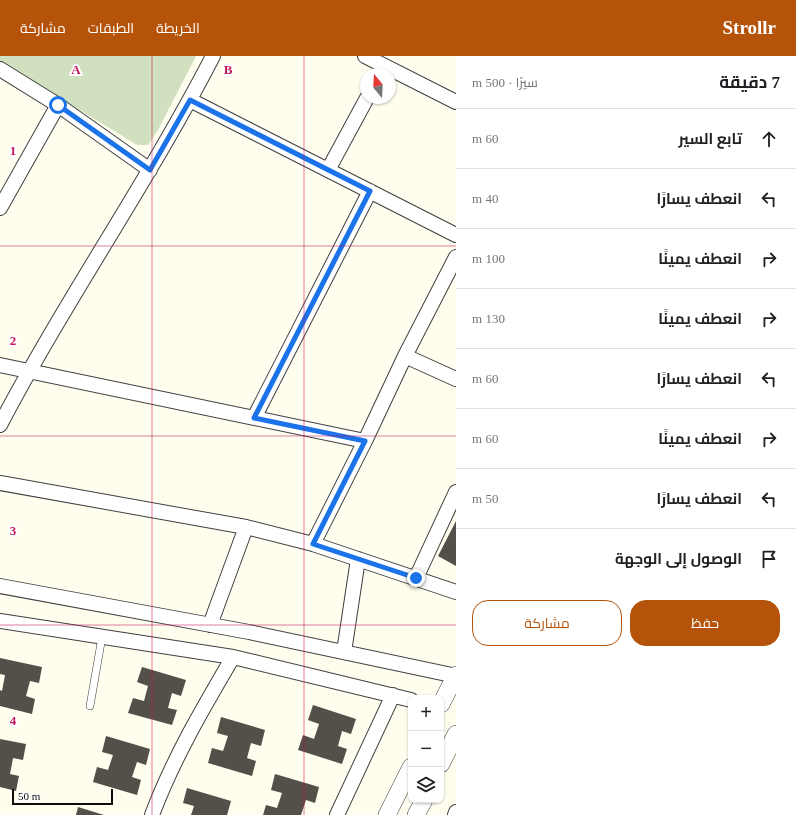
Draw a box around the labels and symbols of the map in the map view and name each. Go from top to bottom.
text: A [71,62,81,77]
text: B [224,62,233,77]
north arrow [360,68,396,104]
route start [49,96,67,114]
text: 1 [10,143,16,158]
text: 2 [10,333,16,348]
text: 3 [10,523,17,538]
route end [407,569,425,587]
text: 4 [10,713,17,728]
scale bar [12,787,113,806]

